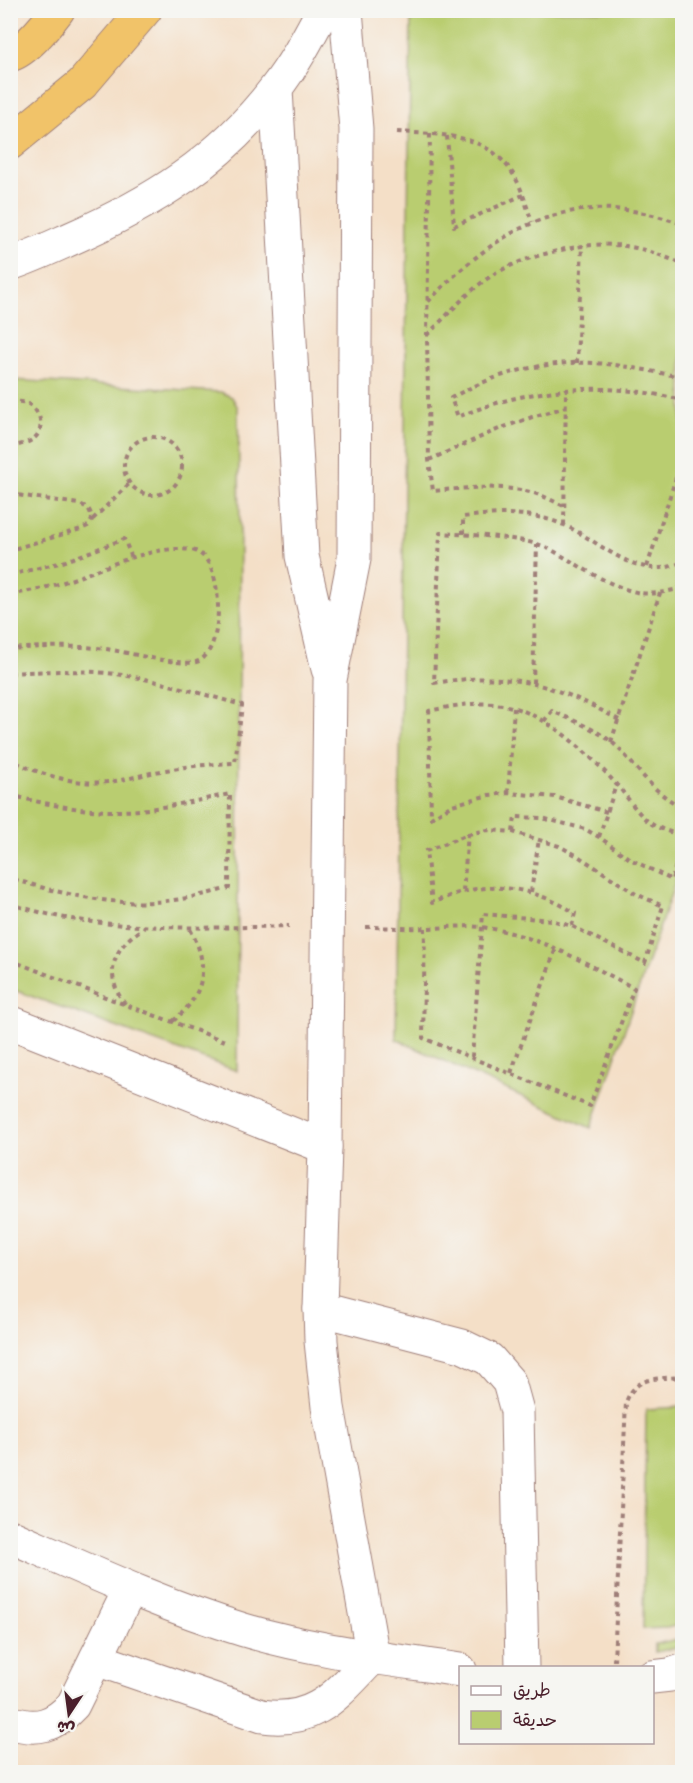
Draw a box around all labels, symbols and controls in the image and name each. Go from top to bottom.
legend [459,1666,654,1744]
text: طريق [513,1677,551,1702]
north arrow [39,1684,99,1744]
text: حديقة [513,1707,557,1732]
text: ش [55,1716,77,1741]

